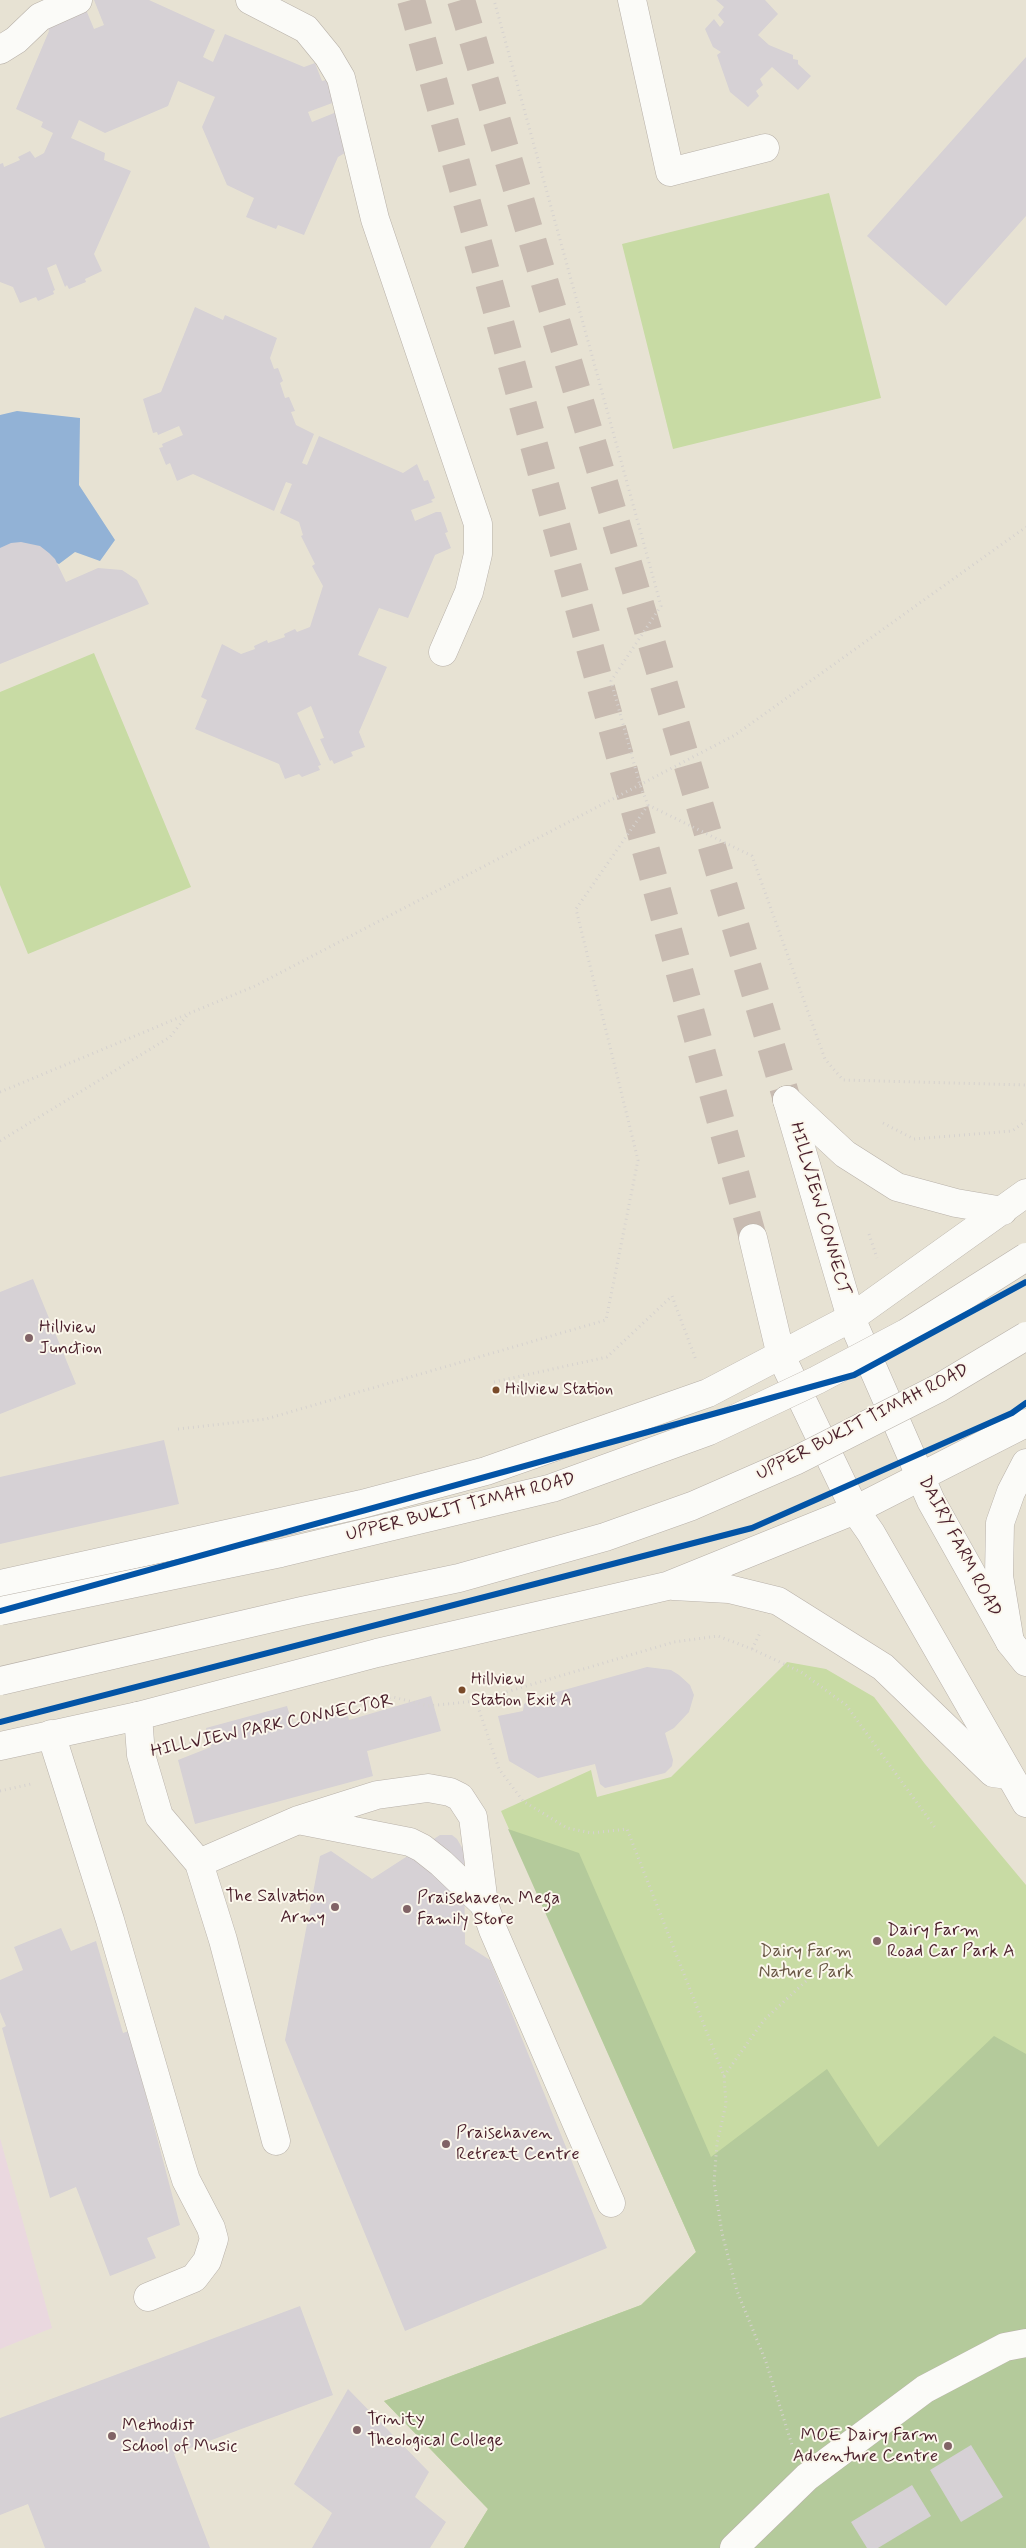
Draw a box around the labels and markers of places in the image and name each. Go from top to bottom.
place label: Hillview Junction [39,1317,102,1360]
marker: Hillview Junction [23,1332,35,1344]
place label: Hillview Station [505,1380,613,1400]
marker: Hillview Station [491,1385,501,1395]
place label: Hillview Station Exit A [471,1670,572,1710]
marker: Hillview Station Exit A [457,1685,467,1695]
place label: The Salvation Army [225,1886,325,1928]
place label: Praisehaven Mega Family Store [417,1888,560,1930]
marker: The Salvation Army [329,1901,341,1913]
marker: Praisehaven Mega Family Store [401,1903,413,1915]
place label: Dairy Farm Road Car Park A [887,1920,1015,1962]
marker: Dairy Farm Road Car Park A [871,1935,883,1947]
place label: Praisehaven Retreat Centre [456,2123,580,2166]
marker: Praisehaven Retreat Centre [440,2138,452,2150]
place label: Trinity Theological College [367,2409,503,2452]
place label: Methodist School of Music [122,2415,237,2458]
marker: Trinity Theological College [351,2424,363,2436]
place label: MOE Dairy Farm Adventure Centre [793,2425,938,2468]
marker: Methodist School of Music [106,2430,118,2442]
marker: MOE Dairy Farm Adventure Centre [942,2440,954,2452]

